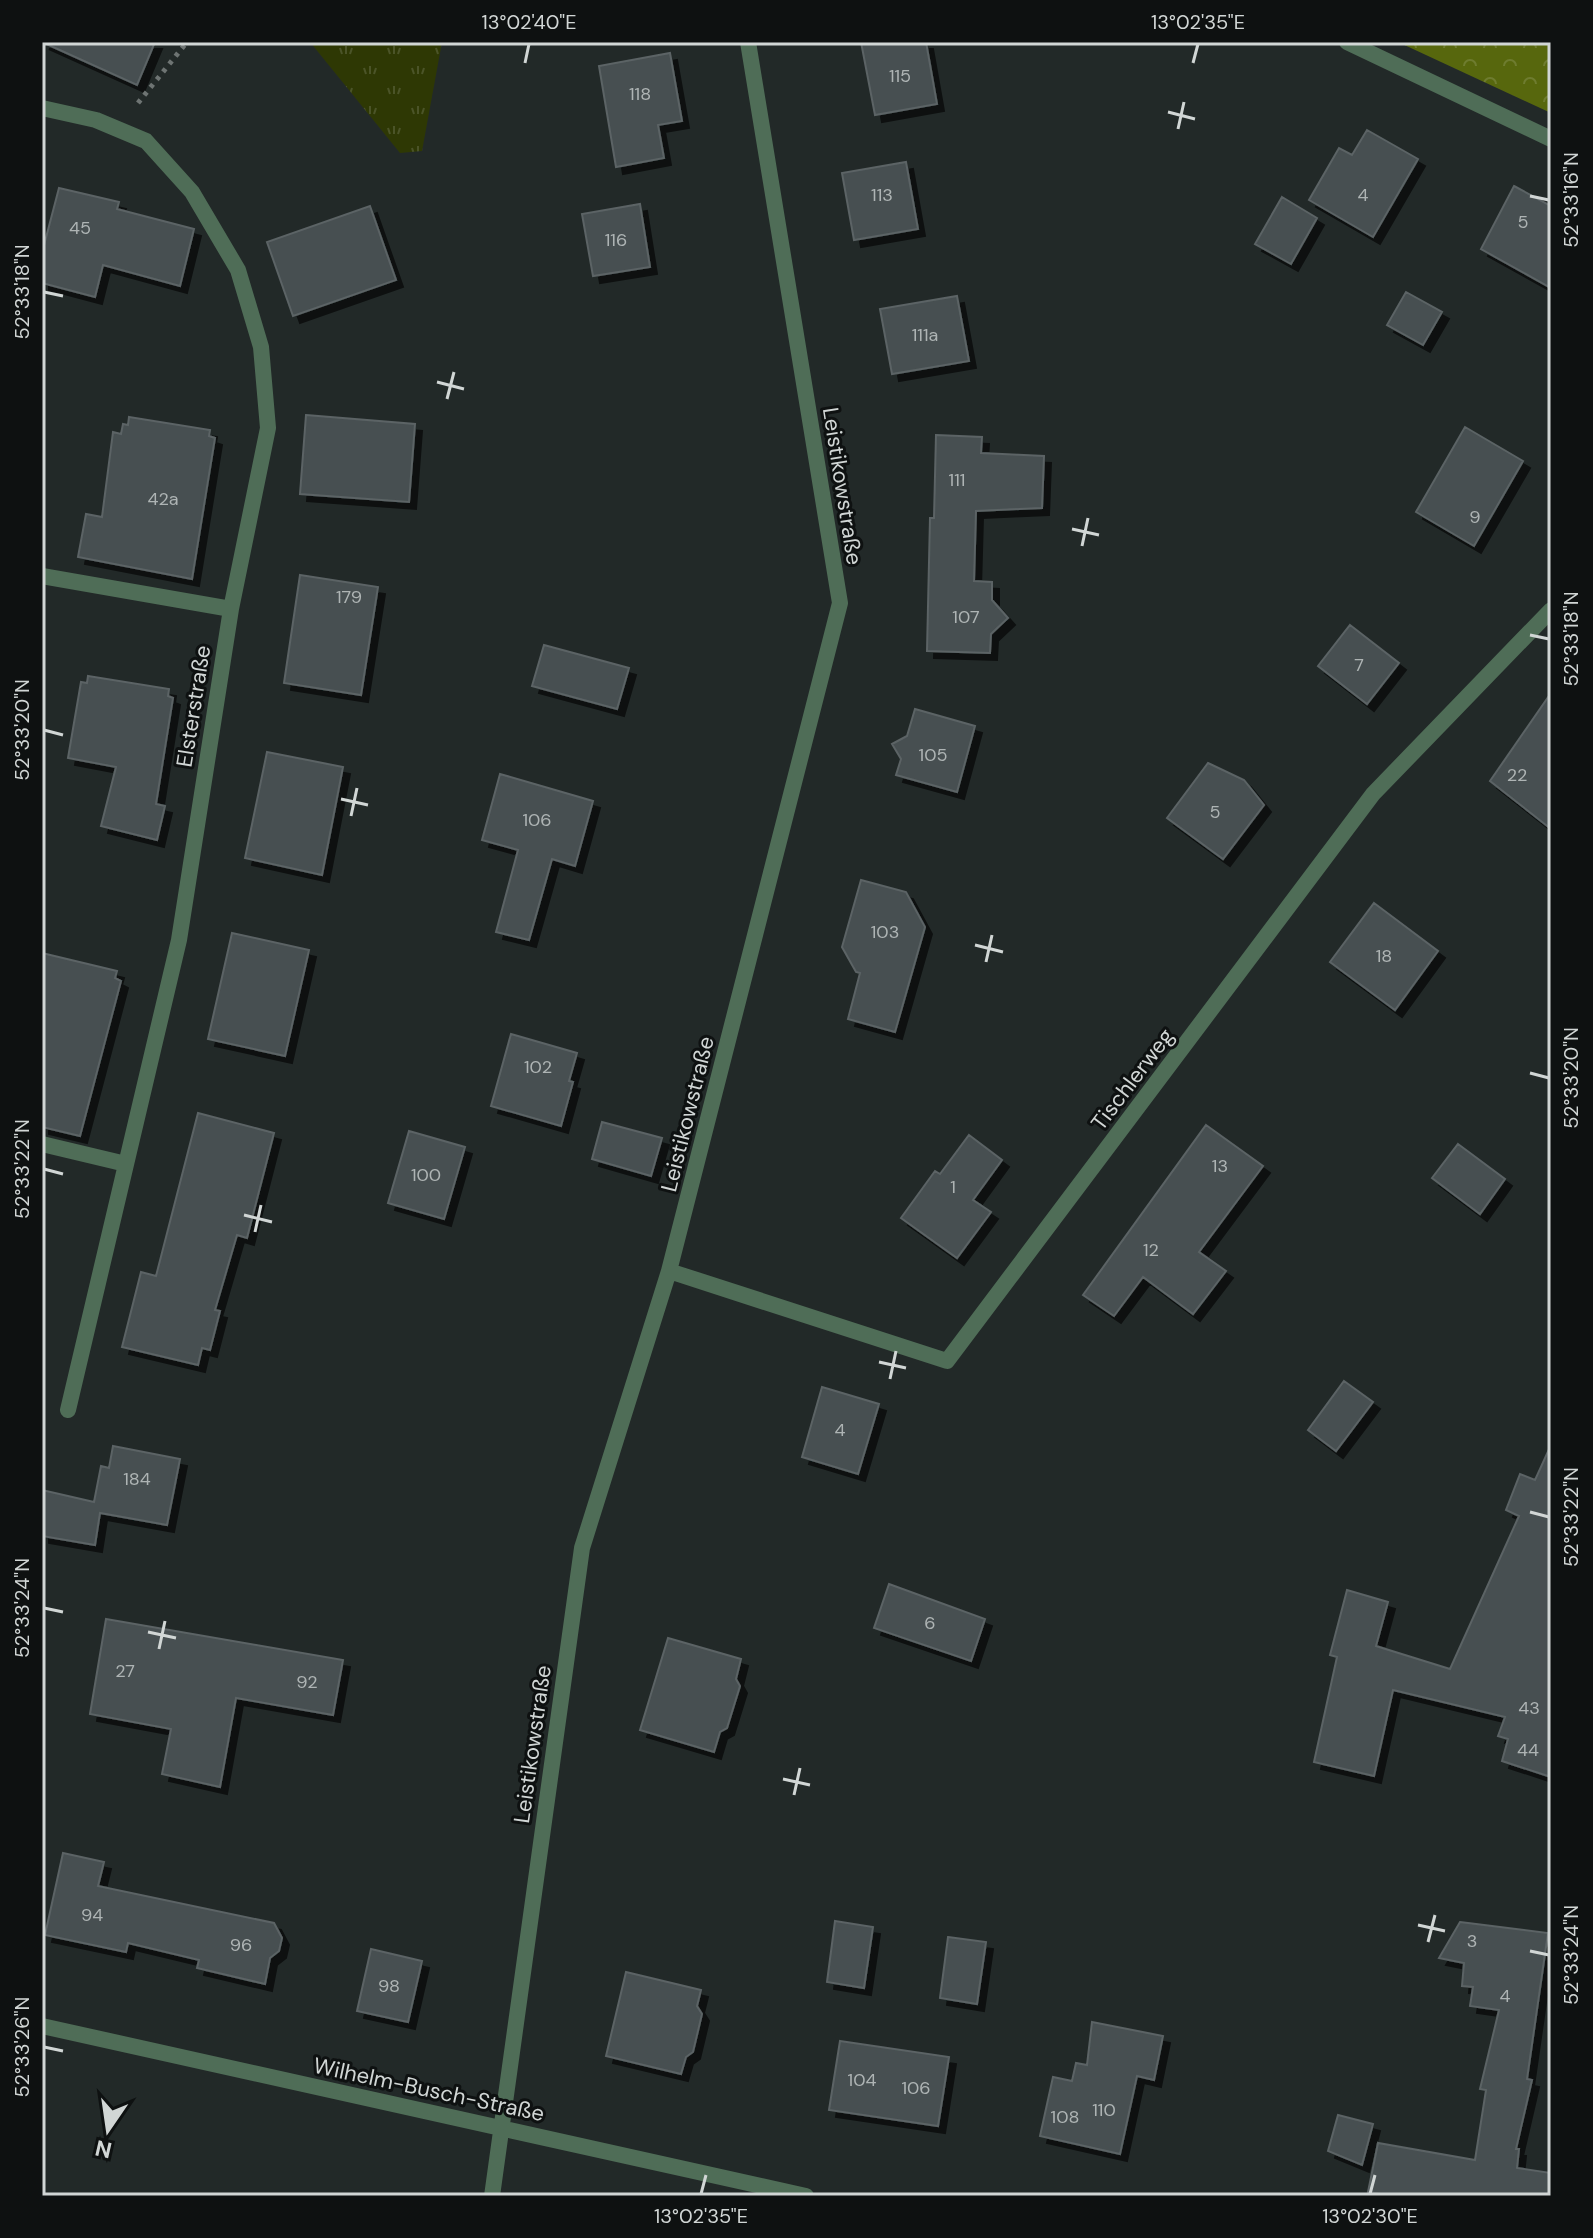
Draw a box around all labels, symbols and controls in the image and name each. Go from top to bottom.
text: 13°02'40"E [482,9,576,35]
text: 13°02'35"E [1151,9,1245,35]
house number: 115 [889,64,911,88]
house number: 118 [629,82,651,106]
text: 52°33'16"N [1558,152,1584,248]
house number: 113 [871,183,893,207]
house number: 4 [1358,183,1369,207]
house number: 5 [1518,210,1528,234]
house number: 45 [69,216,91,240]
house number: 116 [605,228,627,252]
text: 52°33'18"N [9,244,35,340]
house number: 111a [912,323,938,347]
street label: Leistikowstraße [816,405,869,567]
house number: 111 [949,468,965,492]
house number: 42a [147,487,179,511]
house number: 9 [1469,505,1481,529]
house number: 179 [336,585,362,609]
text: 52°33'18"N [1558,591,1584,687]
house number: 107 [952,605,980,629]
street label: Elsterstraße [170,643,217,769]
house number: 7 [1354,653,1364,677]
text: 52°33'20"N [9,679,35,781]
house number: 105 [919,743,947,767]
house number: 22 [1507,763,1527,787]
house number: 5 [1210,800,1220,824]
house number: 106 [522,808,552,832]
house number: 103 [871,920,899,944]
house number: 18 [1376,944,1392,968]
street label: Tischlerweg [1085,1022,1180,1136]
text: 52°33'20"N [1558,1027,1584,1129]
street label: Leistikowstraße [654,1033,721,1195]
house number: 102 [524,1055,552,1079]
text: 52°33'22"N [9,1119,35,1219]
house number: 13 [1212,1154,1228,1178]
house number: 100 [411,1163,441,1187]
house number: 1 [950,1175,956,1199]
house number: 12 [1143,1238,1159,1262]
house number: 4 [835,1418,846,1442]
house number: 184 [123,1467,151,1491]
text: 52°33'22"N [1558,1467,1584,1567]
text: 52°33'24"N [9,1558,35,1658]
house number: 6 [924,1611,936,1635]
house number: 27 [115,1659,135,1683]
street label: Leistikowstraße [507,1663,558,1825]
house number: 92 [296,1670,318,1694]
house number: 43 [1518,1696,1540,1720]
house number: 44 [1517,1738,1539,1762]
house number: 94 [81,1903,103,1927]
text: 52°33'24"N [1558,1905,1584,2005]
house number: 3 [1467,1929,1477,1953]
house number: 96 [230,1933,252,1957]
house number: 98 [378,1974,400,1998]
house number: 4 [1500,1984,1511,2008]
text: 52°33'26"N [9,1997,35,2097]
street label: Wilhelm-Busch-Straße [311,2051,547,2128]
house number: 104 [848,2068,876,2092]
house number: 106 [901,2076,931,2100]
north arrow [68,2090,148,2170]
house number: 110 [1092,2098,1116,2122]
house number: 108 [1051,2105,1079,2129]
text: N [93,2133,115,2165]
text: 13°02'35"E [654,2203,748,2229]
text: 13°02'30"E [1322,2203,1418,2229]

